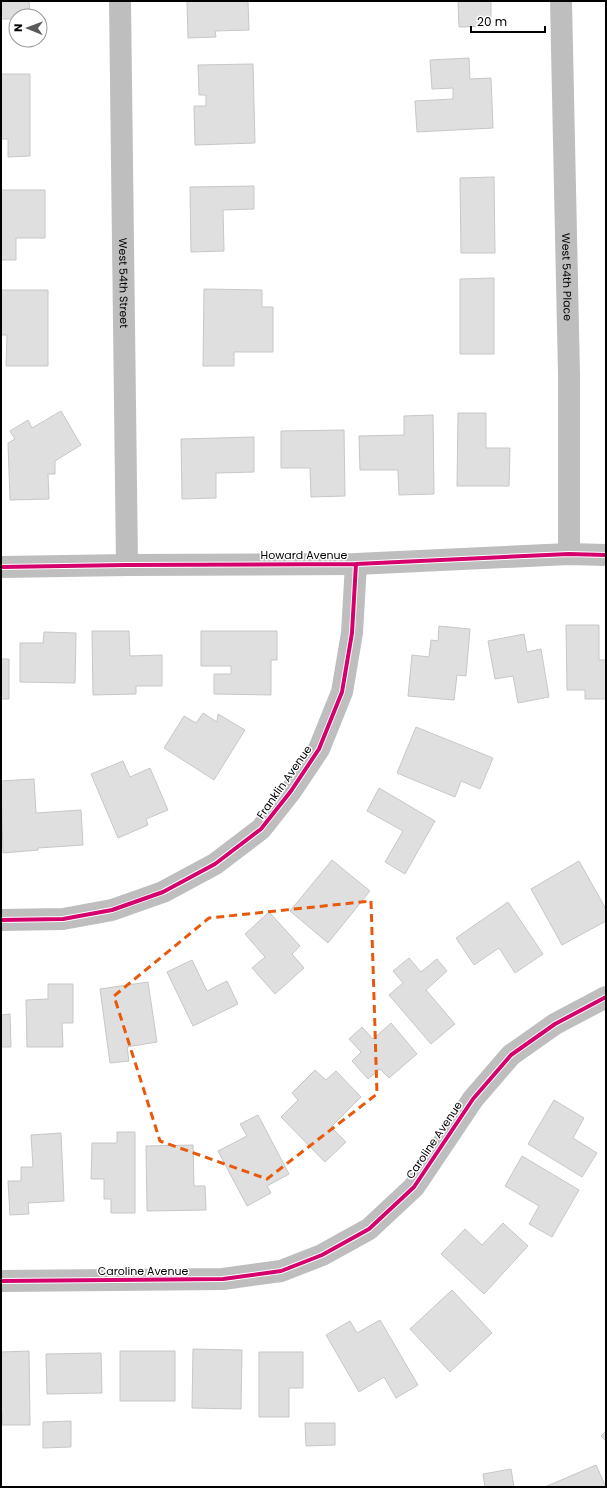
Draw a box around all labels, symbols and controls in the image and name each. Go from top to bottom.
north arrow [8,8,48,48]
scale bar [471,8,545,34]
text: 20 m [477,13,507,30]
text: N [10,24,26,32]
street label: West 54th Place [558,233,576,321]
street label: West 54th Street [115,238,132,328]
street label: Howard Avenue [261,547,348,563]
street label: Franklin Avenue [253,742,315,822]
street label: Caroline Avenue [402,1098,466,1182]
street label: Caroline Avenue [98,1263,188,1279]

